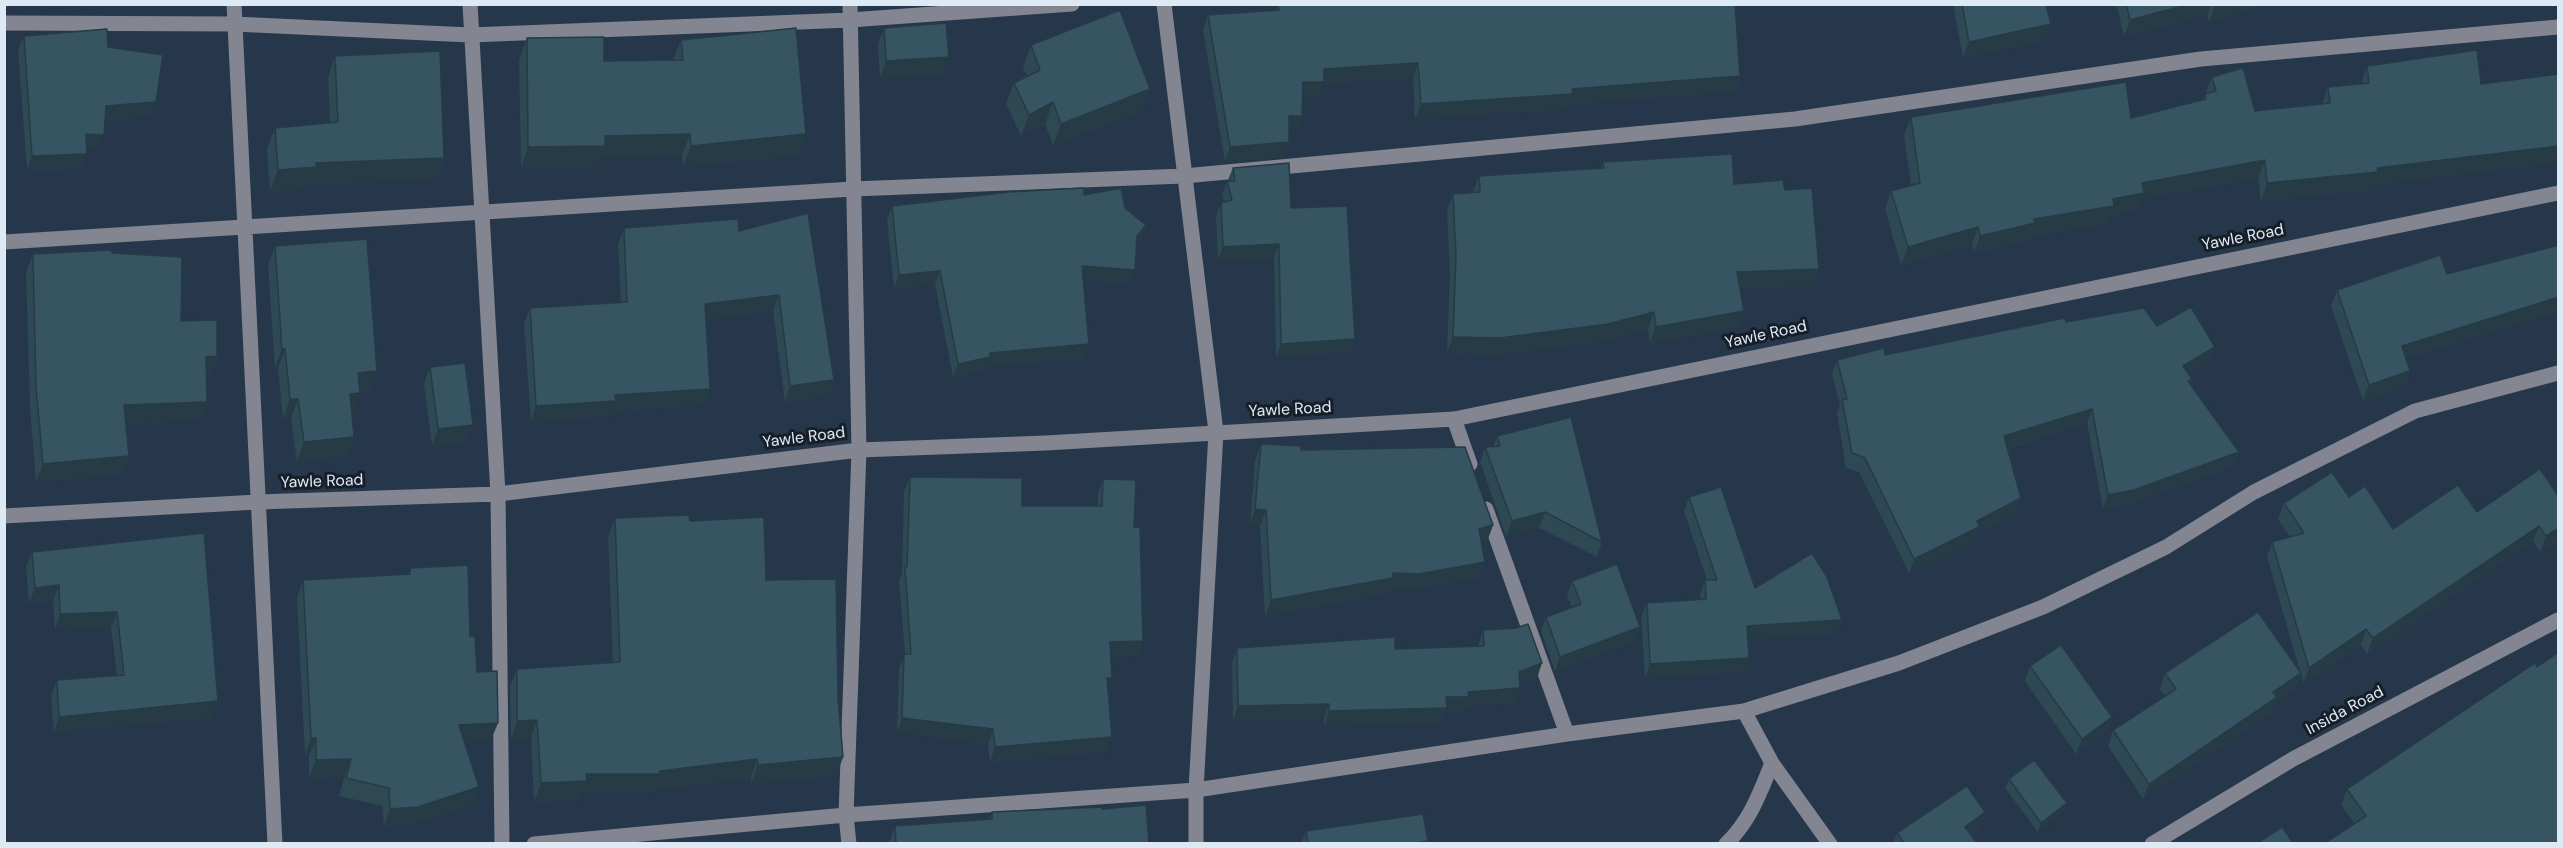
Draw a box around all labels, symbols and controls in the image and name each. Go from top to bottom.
street label: Yawle Road [2200,221,2286,255]
street label: Yawle Road [1723,317,1809,353]
street label: Yawle Road [1248,398,1332,422]
street label: Yawle Road [762,423,846,453]
street label: Yawle Road [280,471,364,493]
street label: Insida Road [2303,683,2387,739]

